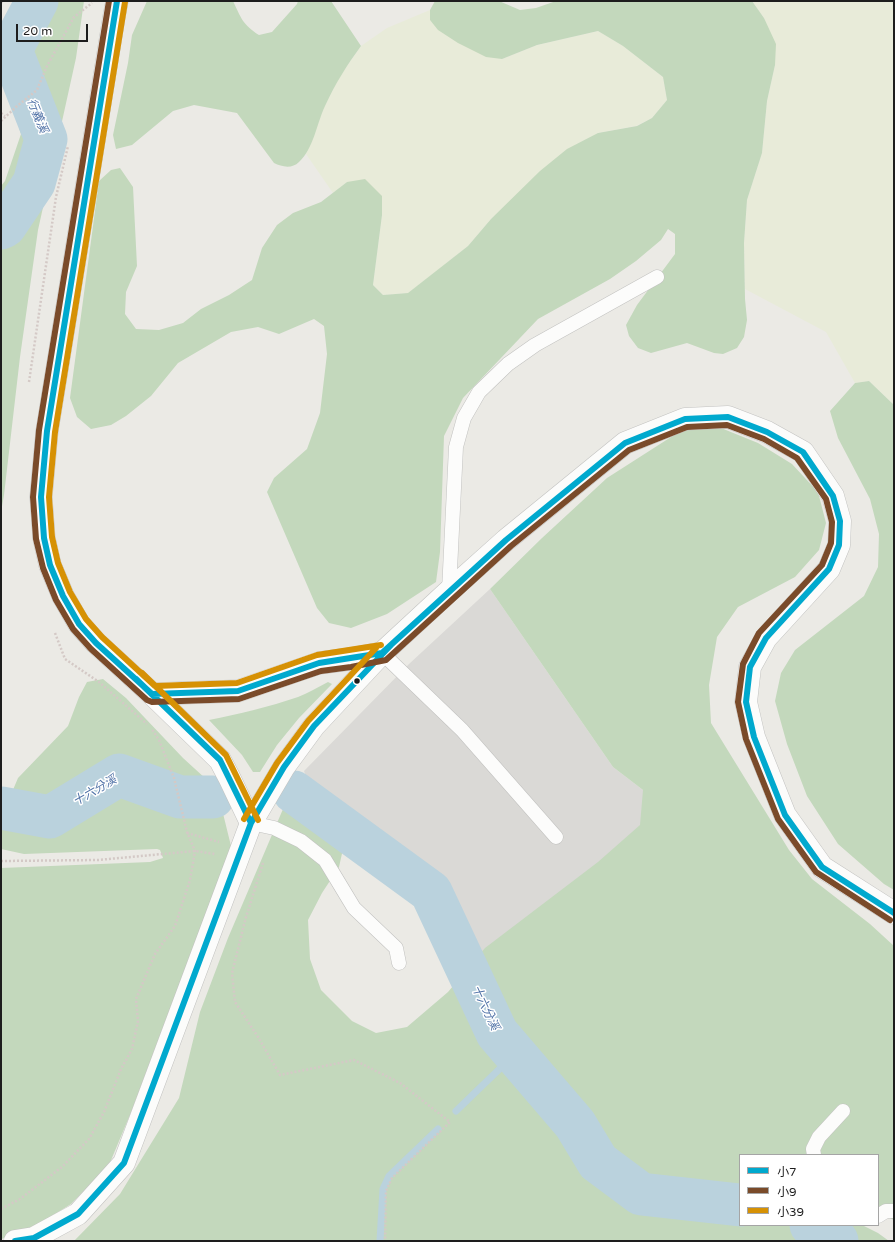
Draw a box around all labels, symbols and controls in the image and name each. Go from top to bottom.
scale bar [18,16,90,42]
text: 20 m [23,24,52,38]
water label: 行義溪 [24,97,50,135]
unlabelled marker [352,676,362,686]
water label: 十六分溪 [71,773,119,809]
water label: 十六分溪 [468,983,502,1033]
legend [739,1154,879,1226]
text: 小7 [777,1165,797,1179]
text: 小9 [777,1185,797,1199]
text: 小39 [777,1205,804,1219]

